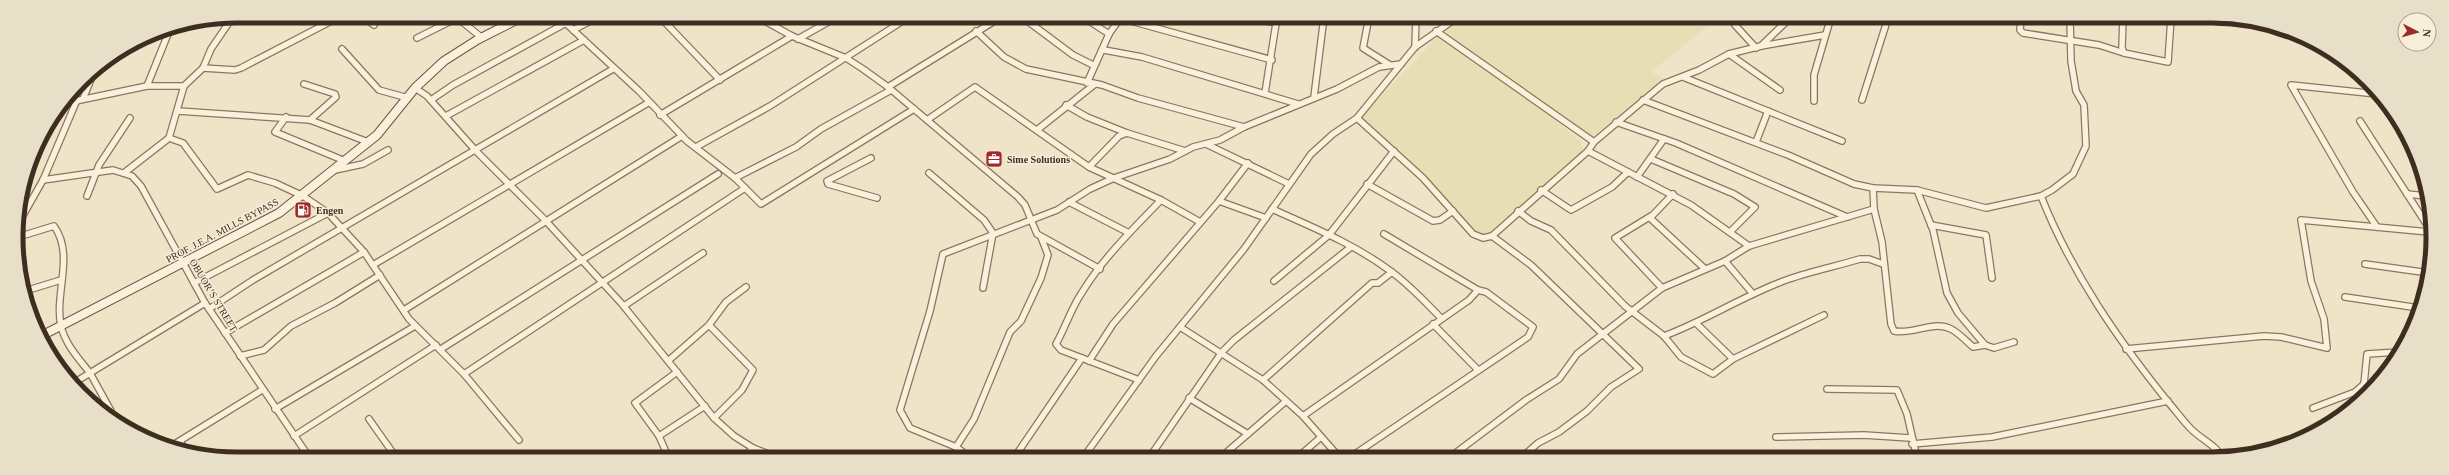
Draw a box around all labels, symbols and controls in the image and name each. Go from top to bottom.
north arrow [2397,12,2437,52]
text: N [2421,28,2433,38]
office icon: Sime Solutions [984,149,1004,169]
place label: Sime Solutions [1007,154,1070,165]
street label: PROF. J.E.A. MILLS BYPASS [164,196,280,265]
fuel station icon: Engen [293,200,313,220]
place label: Engen [316,205,344,216]
street label: OBUOR’S STREET [187,257,240,334]

